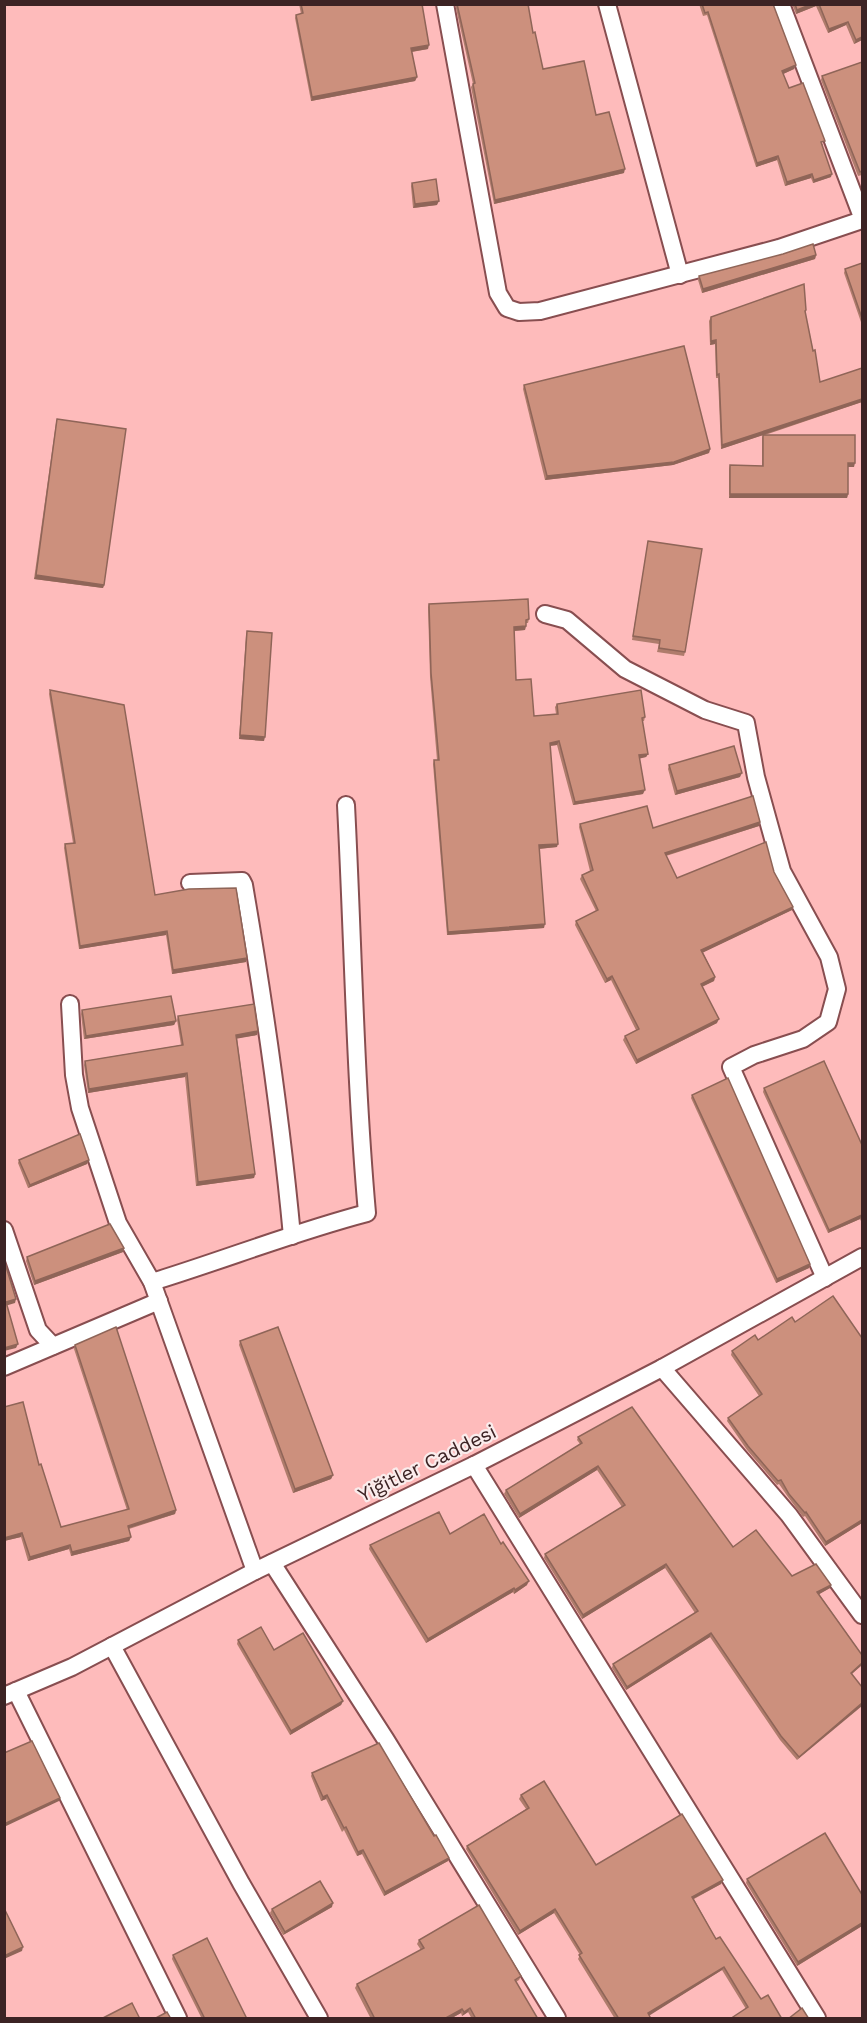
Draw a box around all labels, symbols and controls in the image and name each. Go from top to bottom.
street label: Yiğitler Caddesi [354,1419,500,1507]

